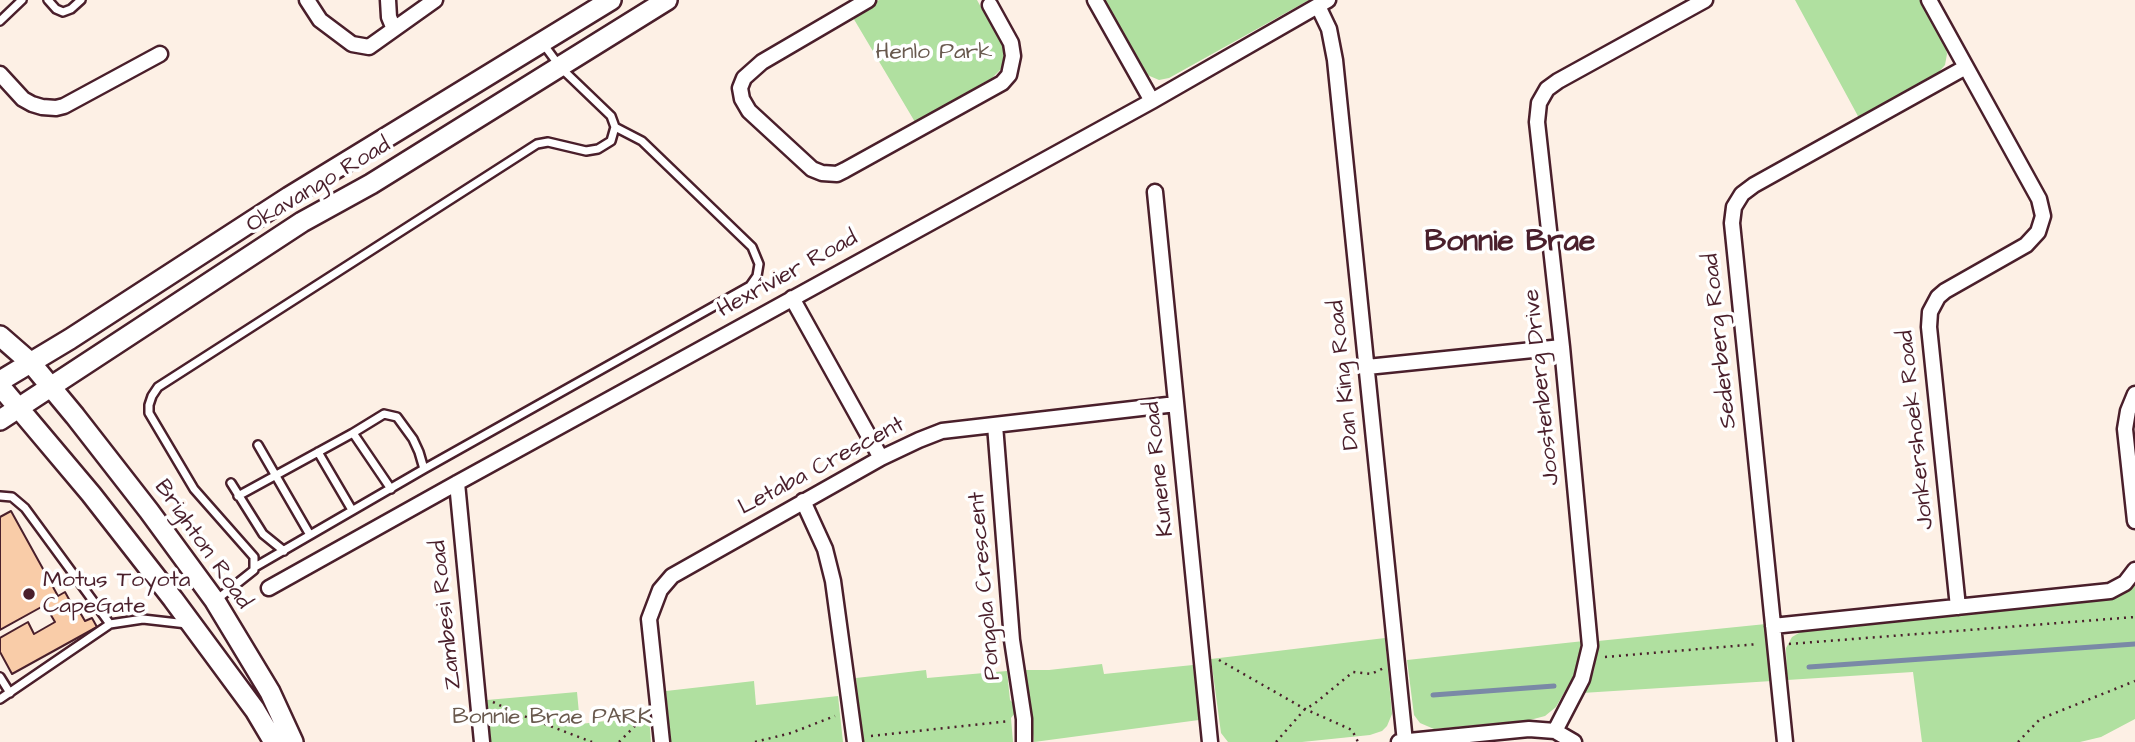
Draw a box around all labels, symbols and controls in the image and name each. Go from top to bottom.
park label: Henlo Park [876,39,992,67]
street label: Okavango Road [242,132,396,240]
street label: Hexrivier Road [713,225,863,325]
district label: Bonnie Brae [1425,226,1595,262]
street label: Sederberg Road [1698,252,1744,430]
street label: Joostenberg Drive [1519,287,1567,487]
street label: Dan King Road [1323,299,1367,451]
street label: Jonkershoek Road [1893,329,1941,531]
street label: Kunene Road [1139,400,1181,538]
street label: Letaba Crescent [734,412,910,522]
street label: Brighton Road [147,475,257,615]
street label: Pongola Crescent [964,491,1008,681]
street label: Zambesi Road [425,539,469,691]
place label: Motus Toyota CapeGate [43,567,191,621]
marker: Motus Toyota CapeGate [21,586,37,602]
park label: Bonnie Brae PARK [452,704,652,732]

